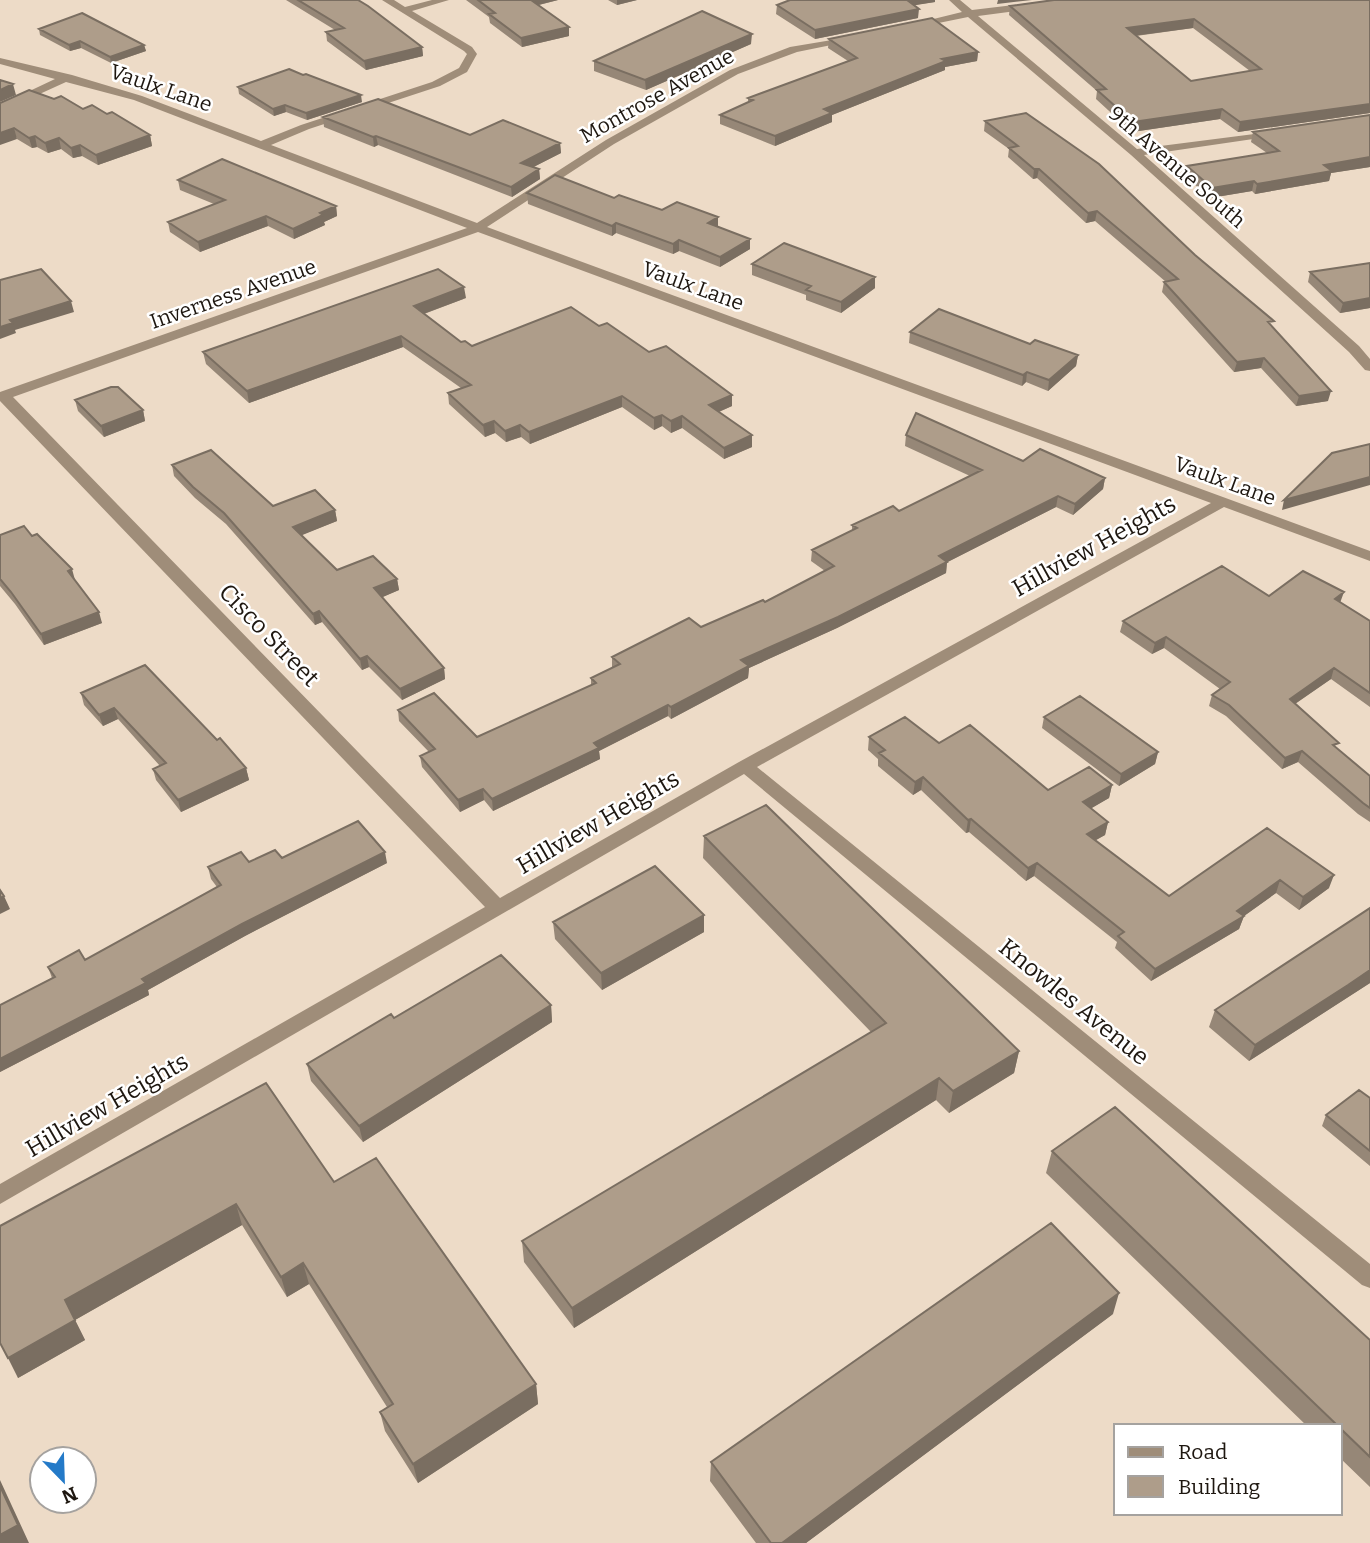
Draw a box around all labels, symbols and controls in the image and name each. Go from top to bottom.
street label: Montrose Avenue [576,43,738,149]
street label: Vaulx Lane [106,58,216,118]
street label: 9th Avenue South [1103,100,1251,234]
street label: Inverness Avenue [146,253,320,335]
street label: Vaulx Lane [639,256,747,316]
street label: Vaulx Lane [1171,451,1279,511]
street label: Hillview Heights [1007,489,1181,603]
street label: Cisco Street [213,578,325,692]
street label: Hillview Heights [512,764,684,880]
street label: Knowles Avenue [993,933,1155,1071]
street label: Hillview Heights [21,1047,193,1163]
legend [1114,1424,1342,1515]
text: Road [1178,1439,1227,1465]
north arrow [28,1445,98,1515]
text: Building [1178,1474,1261,1500]
text: N [58,1482,81,1509]

